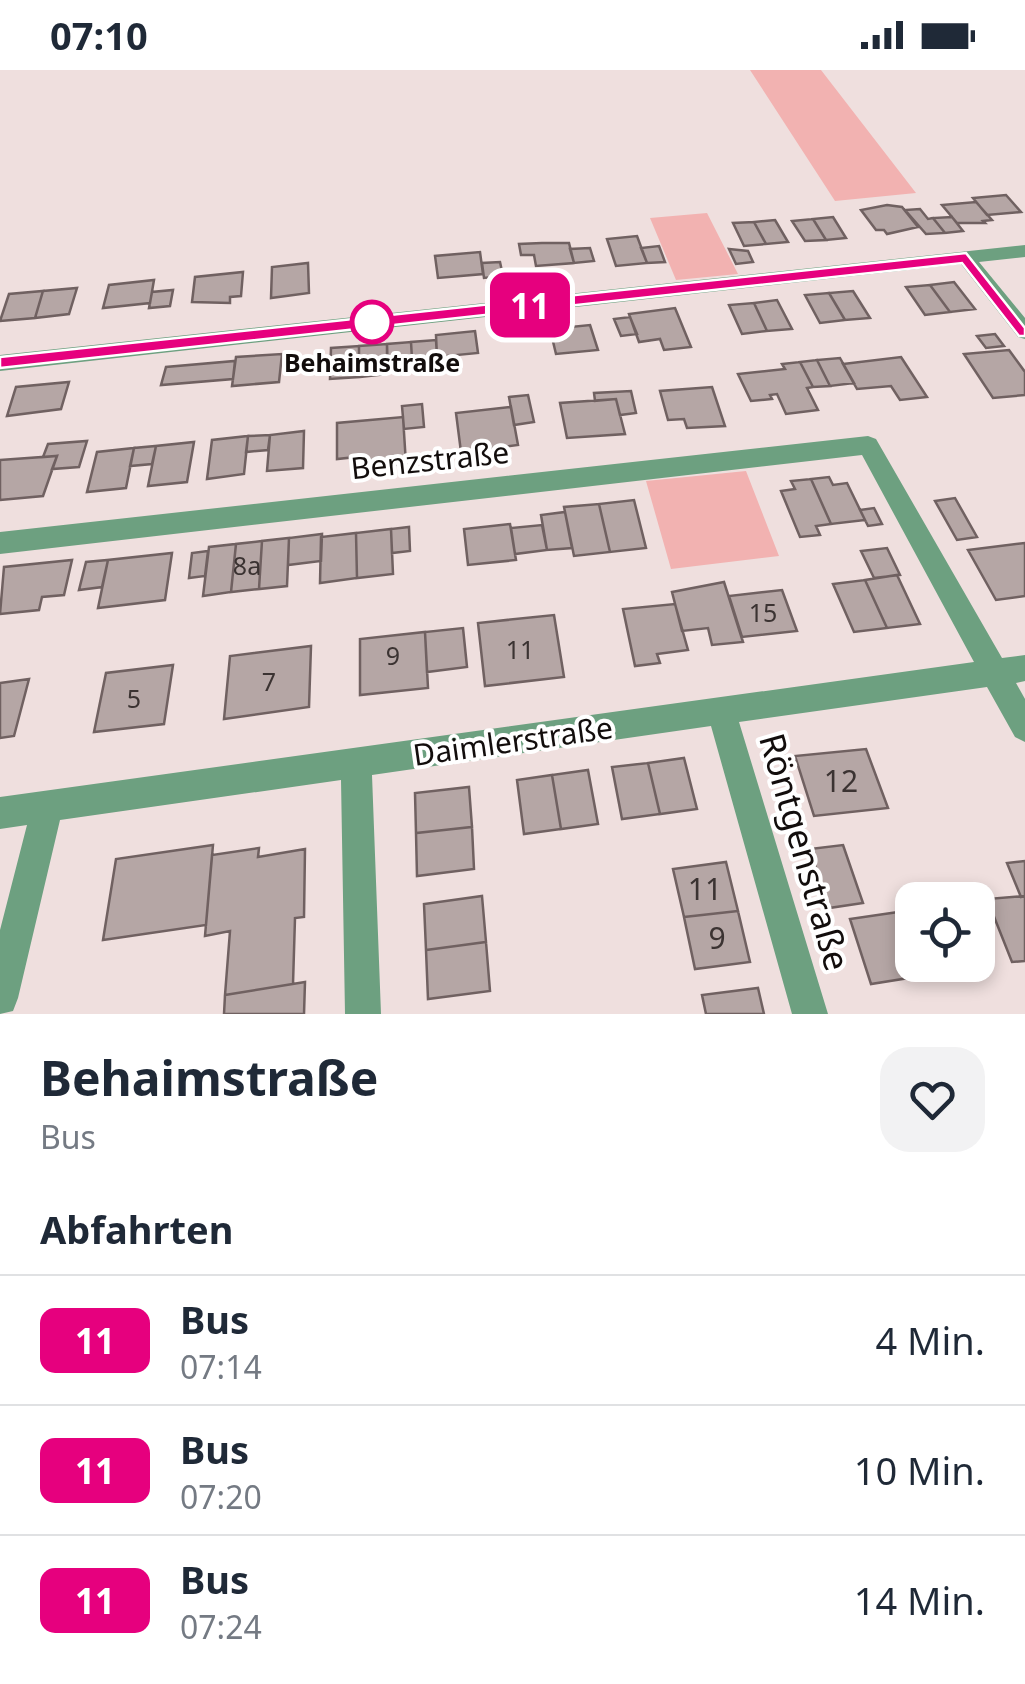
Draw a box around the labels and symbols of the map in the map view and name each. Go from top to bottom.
line badge: 11 [485,272,575,338]
marker: Behaimstraße [351,301,393,343]
place label: Behaimstraße [284,345,460,379]
street label: Benzstraße [349,431,511,488]
house number: 8a [233,548,261,582]
house number: 15 [749,595,777,629]
house number: 11 [506,632,534,666]
house number: 9 [386,638,400,672]
house number: 7 [262,664,276,698]
house number: 5 [127,681,141,715]
street label: Daimlerstraße [410,706,615,775]
street label: Röntgenstraße [749,727,862,976]
house number: 12 [824,760,858,801]
house number: 11 [688,868,722,909]
house number: 9 [708,917,726,958]

